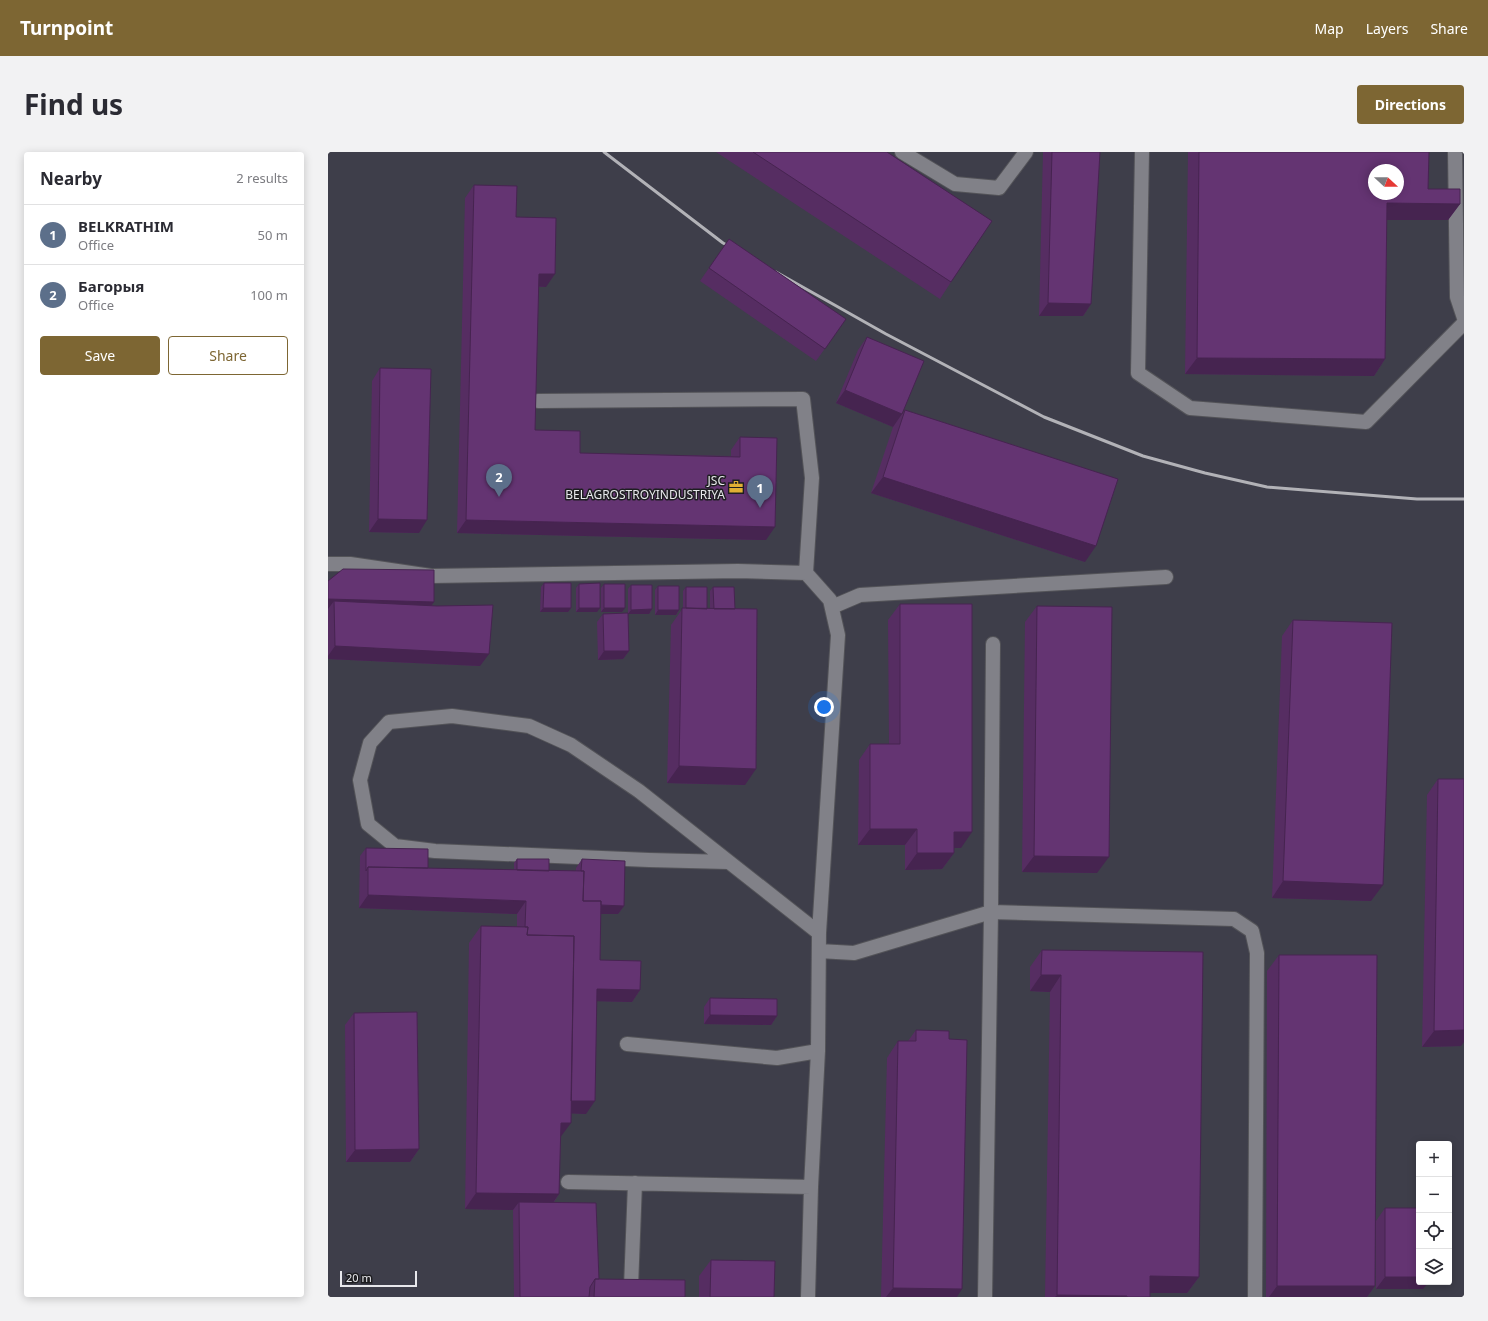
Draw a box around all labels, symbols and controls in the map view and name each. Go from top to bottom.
text: Turnpoint [20,15,113,41]
text: Map [1315,19,1344,38]
text: Layers [1366,19,1408,38]
text: Share [1430,19,1468,38]
text: Find us [24,85,123,123]
button: Directions [1357,85,1464,124]
north arrow [1368,164,1404,200]
text: Nearby [40,167,102,190]
text: 2 results [236,169,288,187]
text: BELKRATHIM [78,216,174,236]
text: 1 [49,226,57,244]
text: 50 m [258,226,288,244]
text: Office [78,236,114,254]
text: Багорыя [78,276,144,296]
text: 2 [49,286,57,304]
text: 100 m [250,286,288,304]
text: Office [78,296,114,314]
button: Save [40,336,160,375]
button: Share [168,336,288,375]
pin: 2 [486,464,512,497]
place label: JSC BELAGROSTROYINDUSTRIYA [565,472,725,503]
pin: 1 [747,475,773,508]
office icon: JSC BELAGROSTROYINDUSTRIYA [728,479,744,495]
your location [814,697,834,717]
map controls [1416,1141,1452,1285]
button: + [1416,1141,1452,1177]
button: − [1416,1177,1452,1213]
button: locate [1416,1213,1452,1249]
button: layers [1416,1249,1452,1285]
scale bar [340,1269,417,1288]
text: 20 m [346,1270,372,1285]

